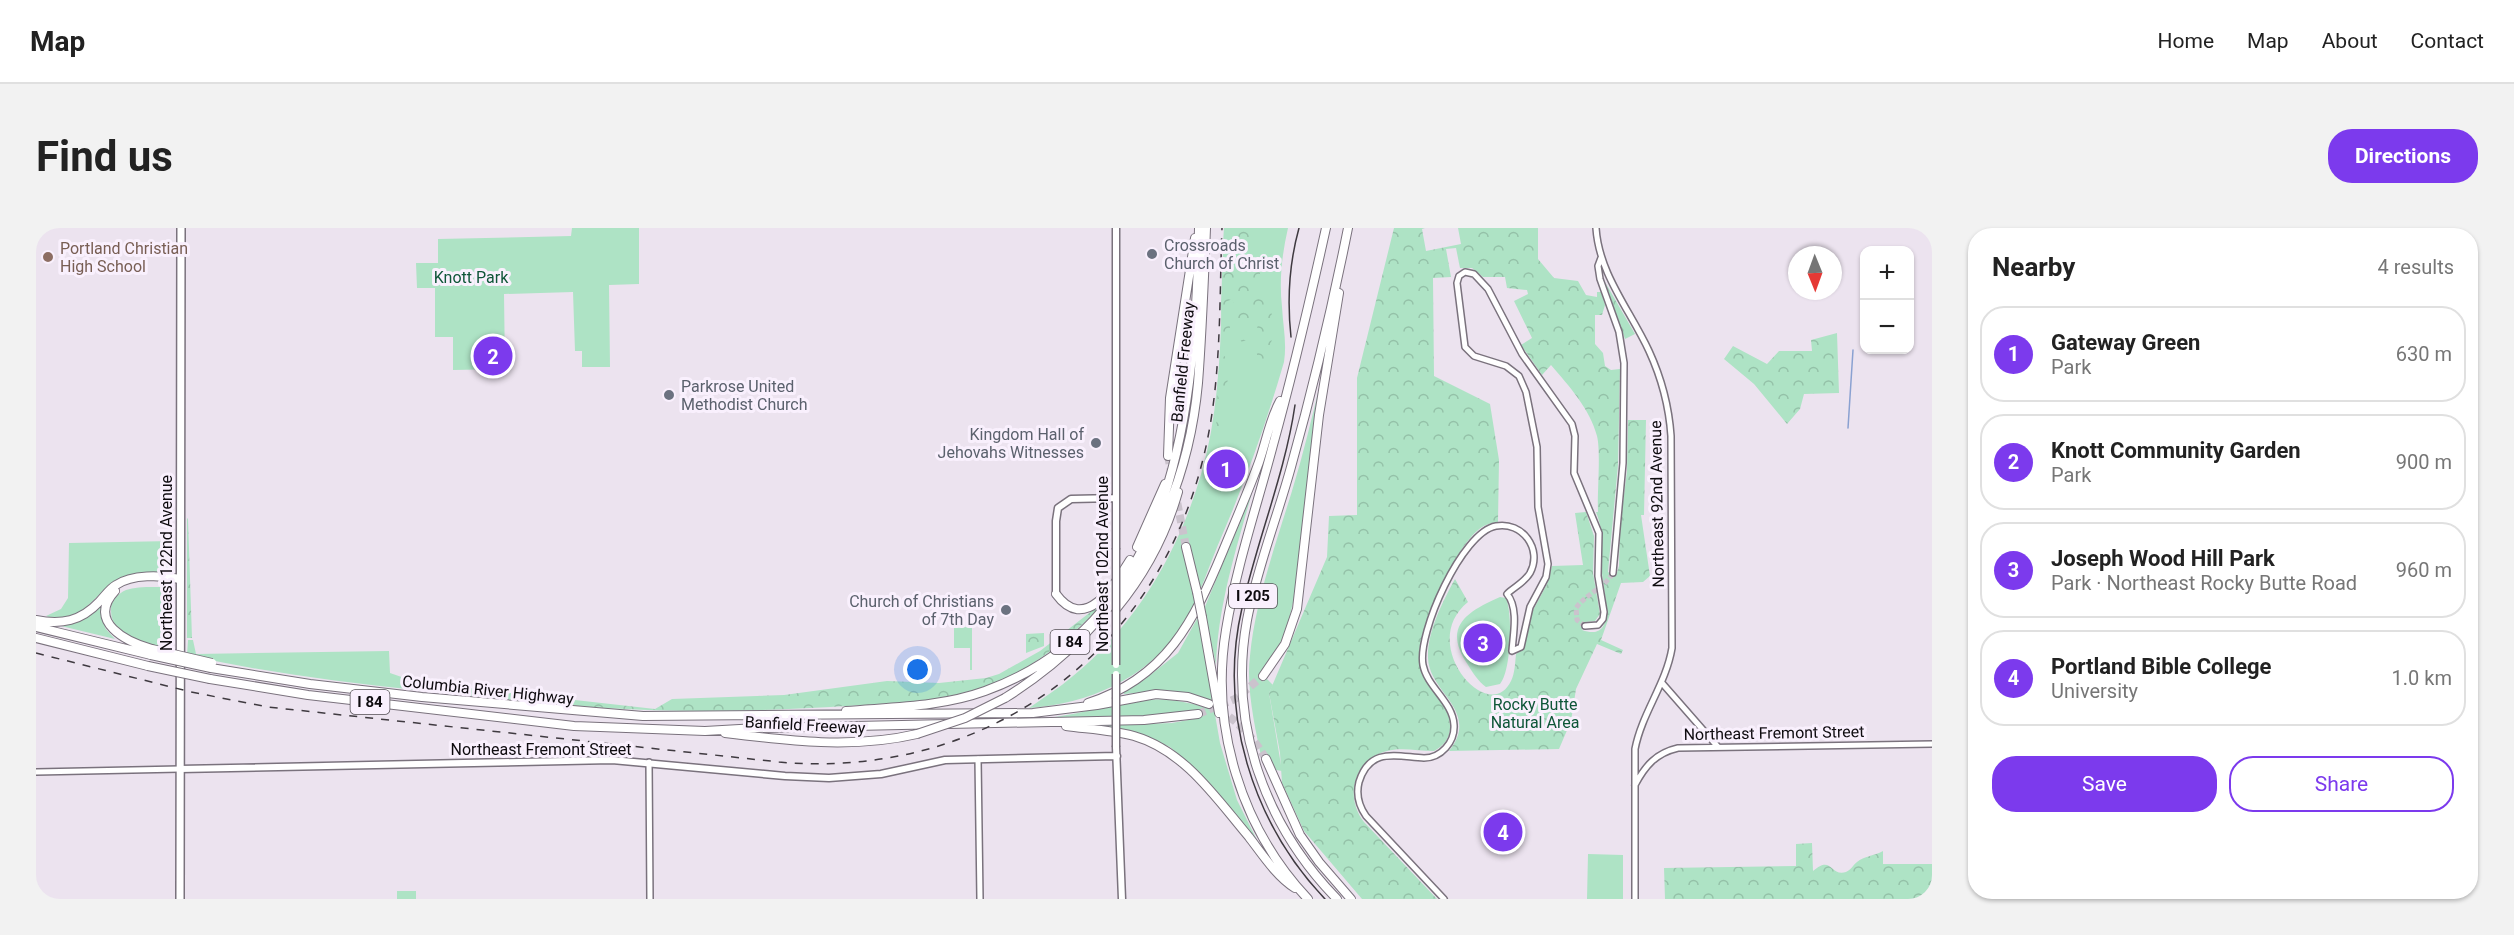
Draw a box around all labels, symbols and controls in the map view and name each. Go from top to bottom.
text: Map [30,25,85,58]
text: Home [2158,29,2214,53]
text: Map [2247,29,2289,53]
text: About [2322,29,2378,53]
text: Contact [2411,29,2484,53]
button: Directions [2328,129,2478,183]
text: Find us [36,132,173,181]
place label: Crossroads Church of Christ [1164,236,1279,273]
place label: Portland Christian High School [60,239,188,276]
north arrow [1788,246,1842,300]
map controls [1860,246,1914,354]
button: + [1860,246,1914,300]
marker: Crossroads Church of Christ [1145,247,1159,261]
marker: Portland Christian High School [41,250,55,264]
text: Nearby [1992,252,2075,282]
text: 4 results [2378,255,2454,279]
park label: Knott Park [434,268,509,287]
button: − [1860,300,1914,354]
street label: Banfield Freeway [1167,301,1199,423]
text: Gateway Green [2051,330,2200,355]
pin: 2 [474,334,512,378]
text: 1 [2008,342,2019,366]
text: 630 m [2396,342,2452,366]
text: Park [2051,355,2091,379]
place label: Parkrose United Methodist Church [681,377,808,414]
marker: Parkrose United Methodist Church [662,388,676,402]
street label: Northeast 92nd Avenue [1646,420,1668,588]
place label: Kingdom Hall of Jehovahs Witnesses [938,425,1084,462]
marker: Kingdom Hall of Jehovahs Witnesses [1089,436,1103,450]
text: Knott Community Garden [2051,438,2301,463]
pin: 1 [1206,446,1246,492]
text: 2 [2008,450,2019,474]
text: 900 m [2396,450,2452,474]
text: Park [2051,463,2091,487]
street label: Northeast 122nd Avenue [157,475,176,651]
street label: Northeast 102nd Avenue [1093,476,1112,652]
text: Joseph Wood Hill Park [2051,546,2275,571]
text: 3 [2008,558,2019,582]
text: 960 m [2396,558,2452,582]
text: Park · Northeast Rocky Butte Road [2051,571,2357,595]
road number: I 205 [1229,584,1277,608]
place label: Church of Christians of 7th Day [849,592,994,629]
marker: Church of Christians of 7th Day [999,603,1013,617]
pin: 3 [1464,620,1502,666]
road number: I 84 [1050,630,1090,654]
text: Portland Bible College [2051,654,2271,679]
your location [903,655,932,684]
text: 4 [2008,666,2019,690]
text: 1.0 km [2392,666,2452,690]
street label: Columbia River Highway [401,672,575,709]
text: University [2051,679,2138,703]
road number: I 84 [350,690,390,714]
park label: Rocky Butte Natural Area [1491,695,1579,732]
street label: Banfield Freeway [744,712,866,738]
street label: Northeast Fremont Street [1683,722,1865,744]
street label: Northeast Fremont Street [451,740,631,759]
button: Save [1992,756,2217,812]
button: Share [2229,756,2454,812]
pin: 4 [1484,810,1522,854]

